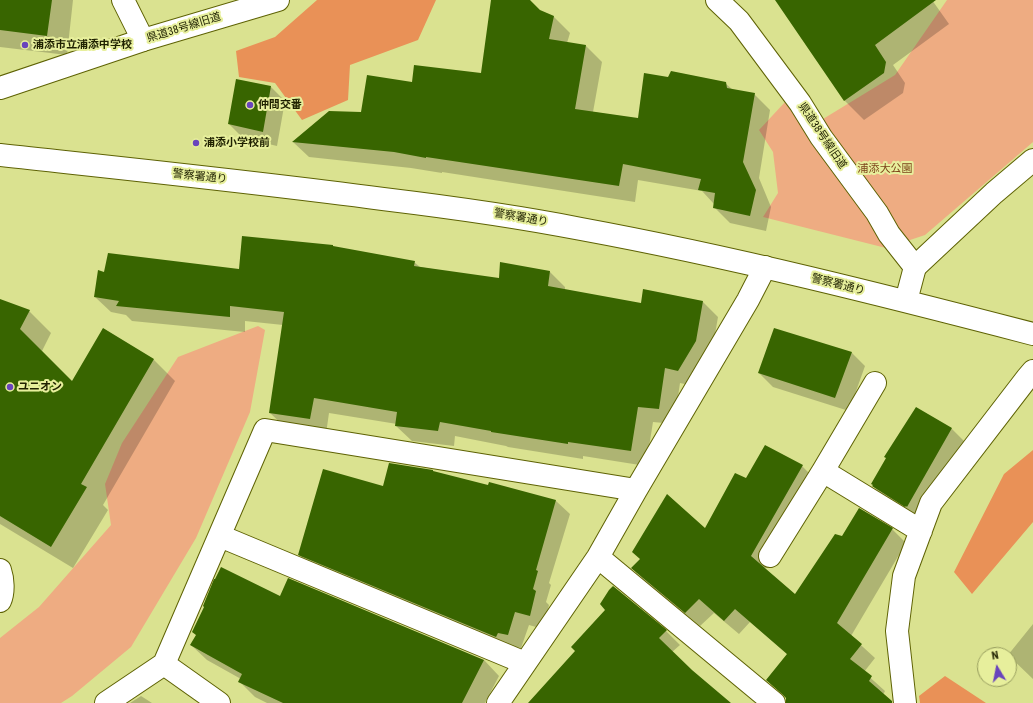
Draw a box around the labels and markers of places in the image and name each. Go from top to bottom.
place label: 浦添市立浦添中学校 [33,38,132,52]
marker: 浦添市立浦添中学校 [20,40,30,50]
place label: 仲間交番 [258,98,302,112]
marker: 仲間交番 [245,100,255,110]
place label: 浦添小学校前 [204,136,270,150]
marker: 浦添小学校前 [191,138,201,148]
place label: ユニオン [18,380,62,394]
marker: ユニオン [5,382,15,392]

